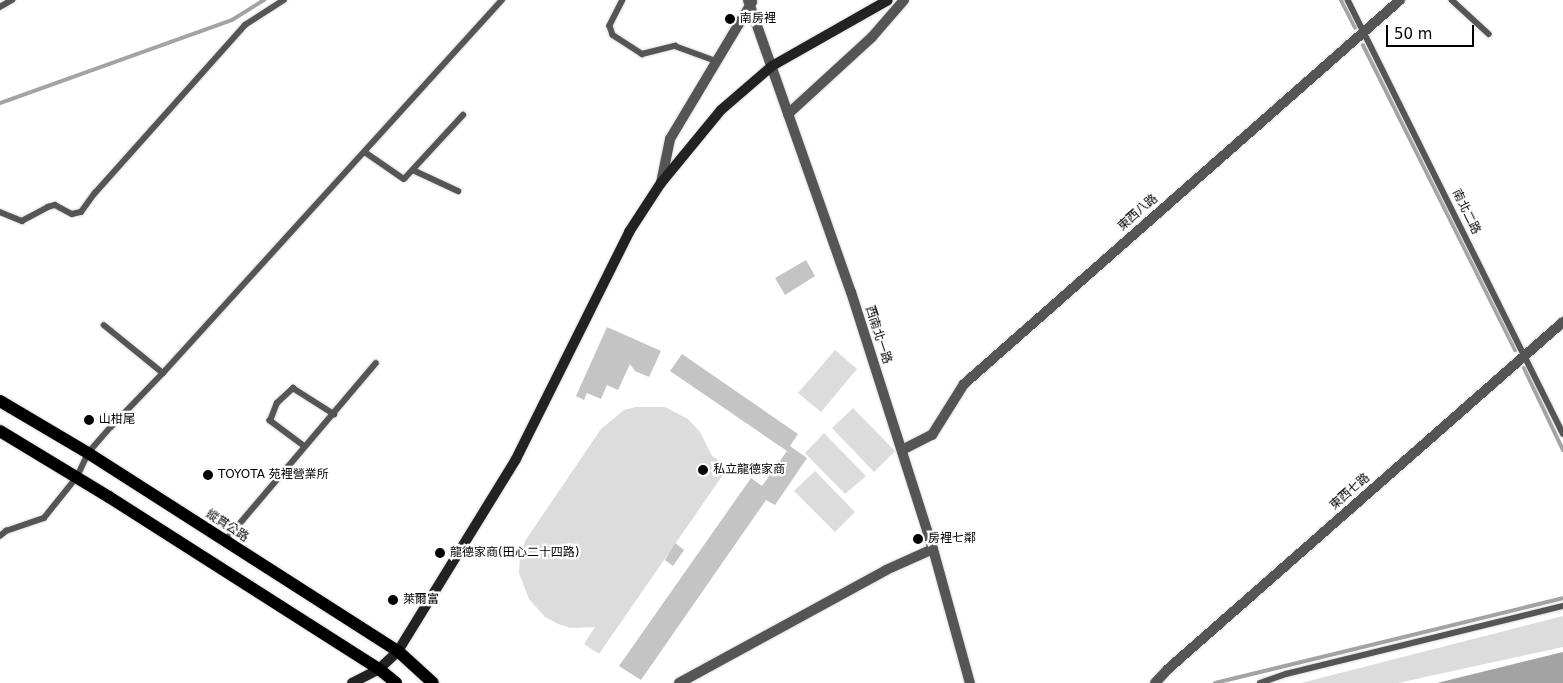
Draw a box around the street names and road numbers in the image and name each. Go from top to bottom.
street label: 南北二路 [1449,187,1483,237]
street label: 東西八路 [1115,192,1161,234]
street label: 西南北一路 [862,304,894,366]
street label: 東西七路 [1327,471,1373,513]
street label: 縱貫公路 [203,507,251,545]

